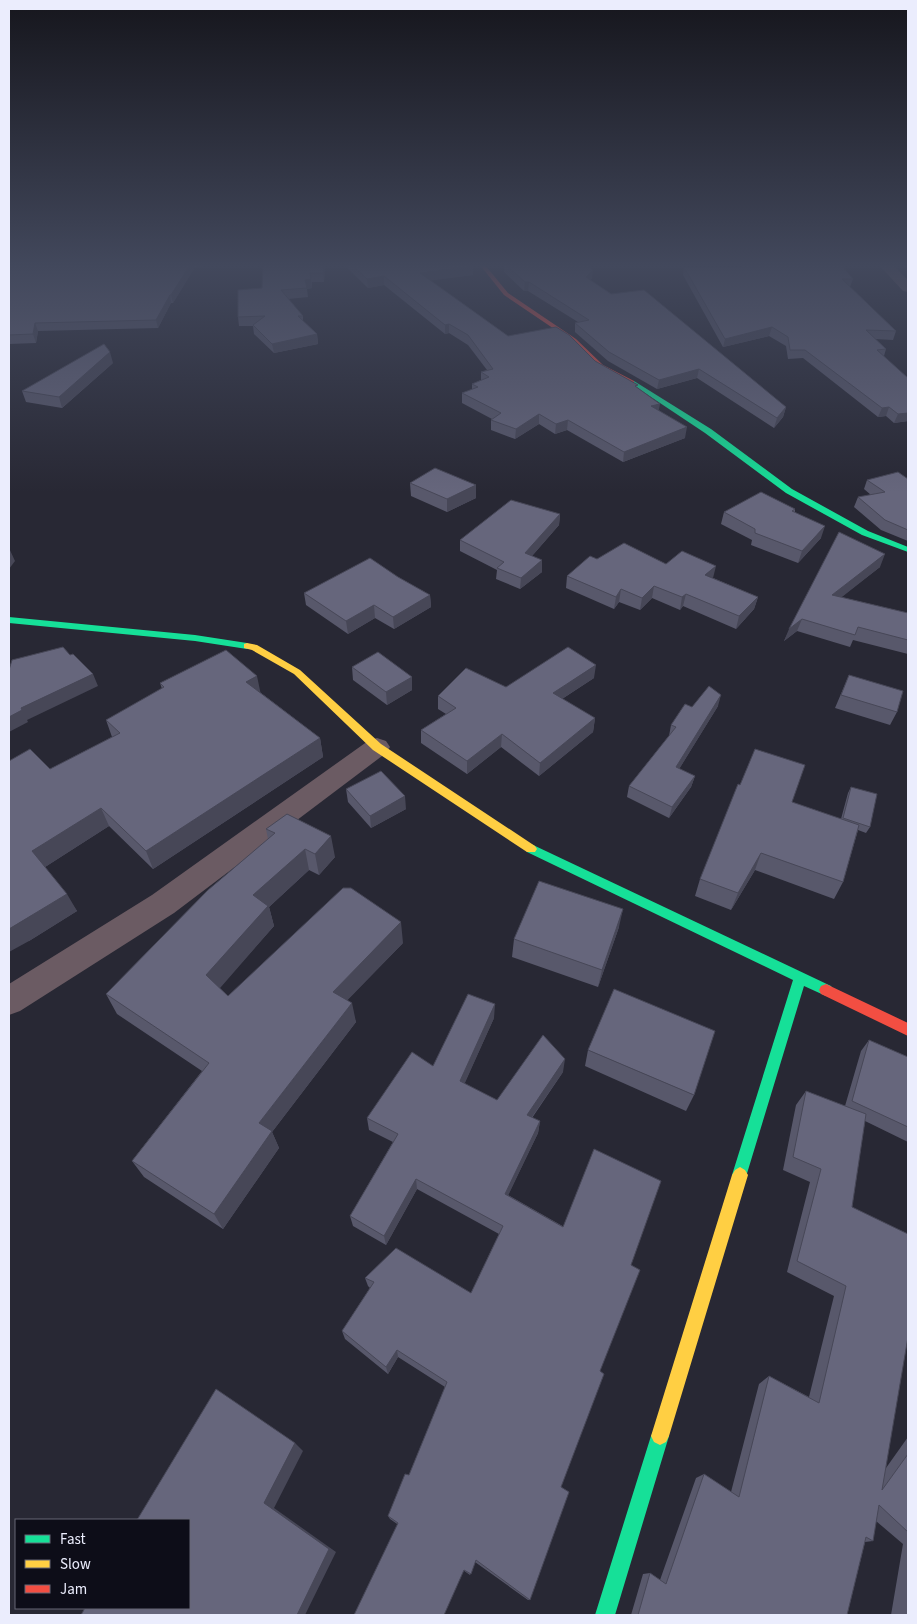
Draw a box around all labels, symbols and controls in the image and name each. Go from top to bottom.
legend [15,1519,190,1609]
text: Fast [60,1529,86,1550]
text: Slow [60,1554,91,1575]
text: Jam [60,1579,87,1600]

